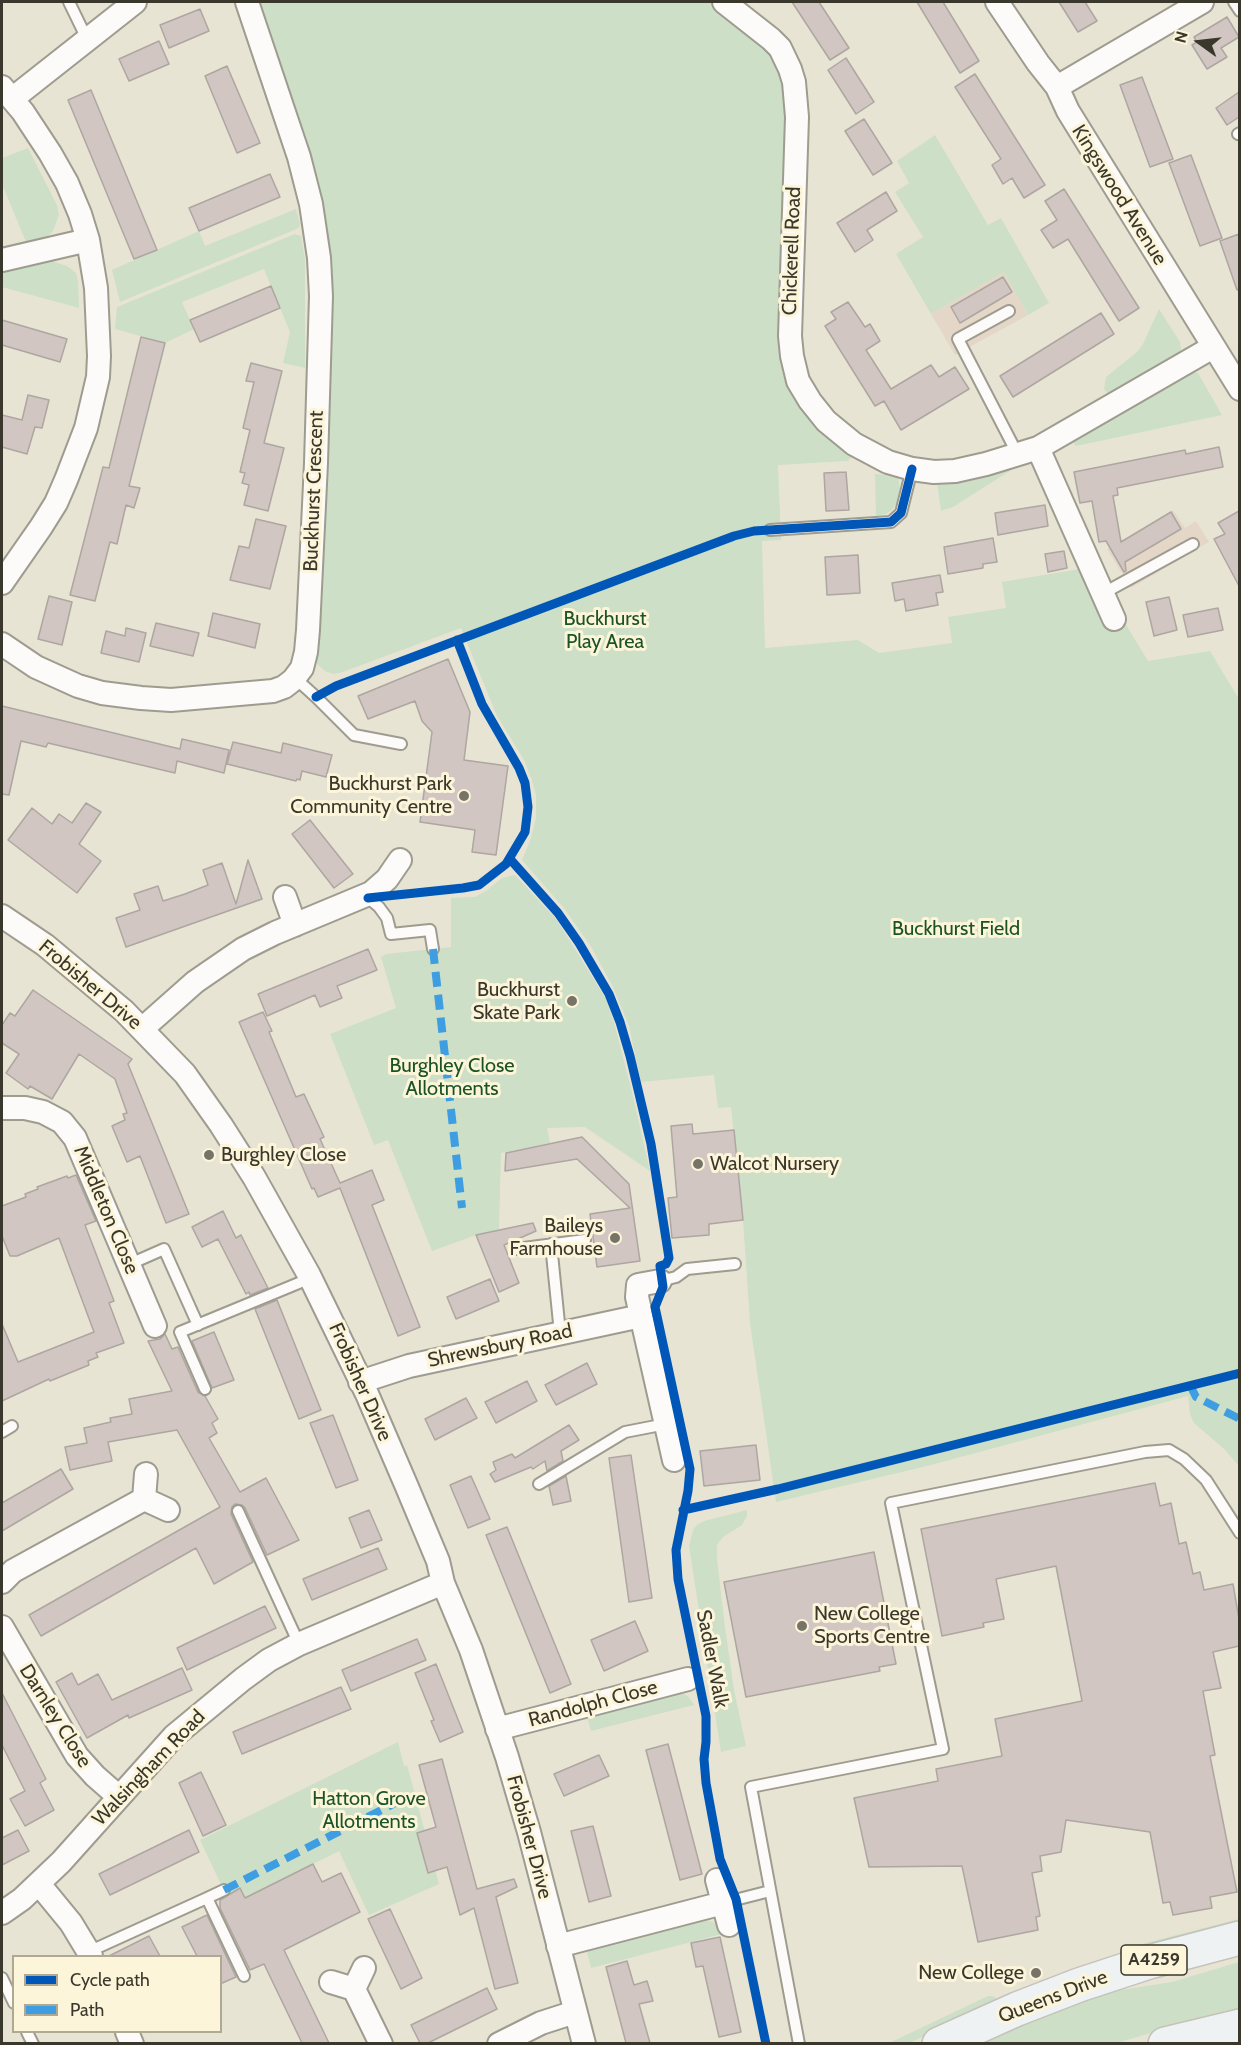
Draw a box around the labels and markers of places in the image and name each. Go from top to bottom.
place label: Buckhurst Park Community Centre [290,772,452,819]
marker: Buckhurst Park Community Centre [457,789,471,803]
place label: Buckhurst Skate Park [473,978,560,1025]
marker: Buckhurst Skate Park [565,994,579,1008]
place label: Burghley Close [221,1143,346,1167]
marker: Burghley Close [202,1148,216,1162]
place label: Walcot Nursery [710,1152,839,1176]
marker: Walcot Nursery [691,1157,705,1171]
place label: Baileys Farmhouse [509,1214,603,1261]
marker: Baileys Farmhouse [608,1231,622,1245]
place label: New College Sports Centre [814,1602,930,1649]
marker: New College Sports Centre [795,1619,809,1633]
place label: New College [918,1961,1024,1985]
marker: New College [1029,1966,1043,1980]

